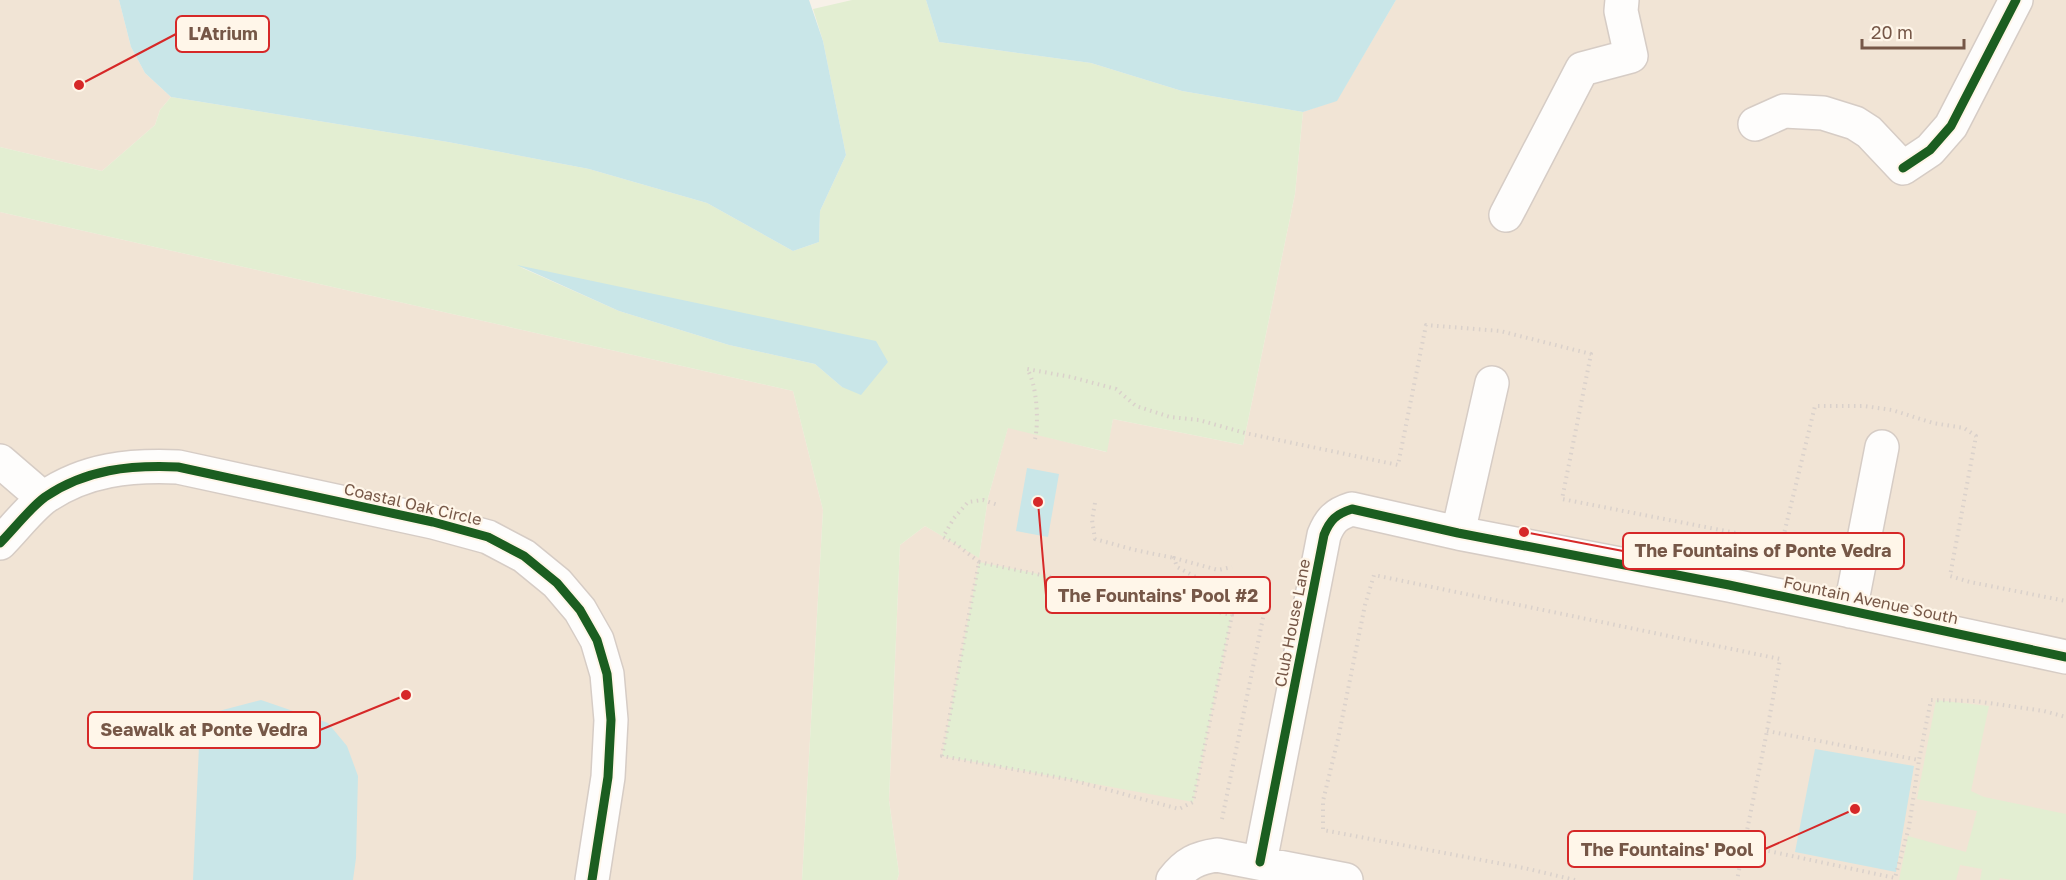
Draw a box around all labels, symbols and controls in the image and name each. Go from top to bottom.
scale bar [1862,12,1964,50]
callout: L'Atrium [176,16,269,52]
text: 20 m [1871,21,1913,43]
text: L'Atrium [188,22,258,44]
street label: Coastal Oak Circle [342,478,484,530]
callout: The Fountains of Ponte Vedra [1623,533,1904,569]
text: The Fountains of Ponte Vedra [1635,539,1891,561]
street label: Club House Lane [1270,557,1314,689]
street label: Fountain Avenue South [1782,572,1960,628]
callout: The Fountains' Pool #2 [1046,577,1270,613]
text: The Fountains' Pool #2 [1058,584,1258,606]
callout: Seawalk at Ponte Vedra [88,712,320,748]
text: Seawalk at Ponte Vedra [100,718,308,740]
callout: The Fountains' Pool [1568,831,1765,867]
text: The Fountains' Pool [1581,838,1753,860]

